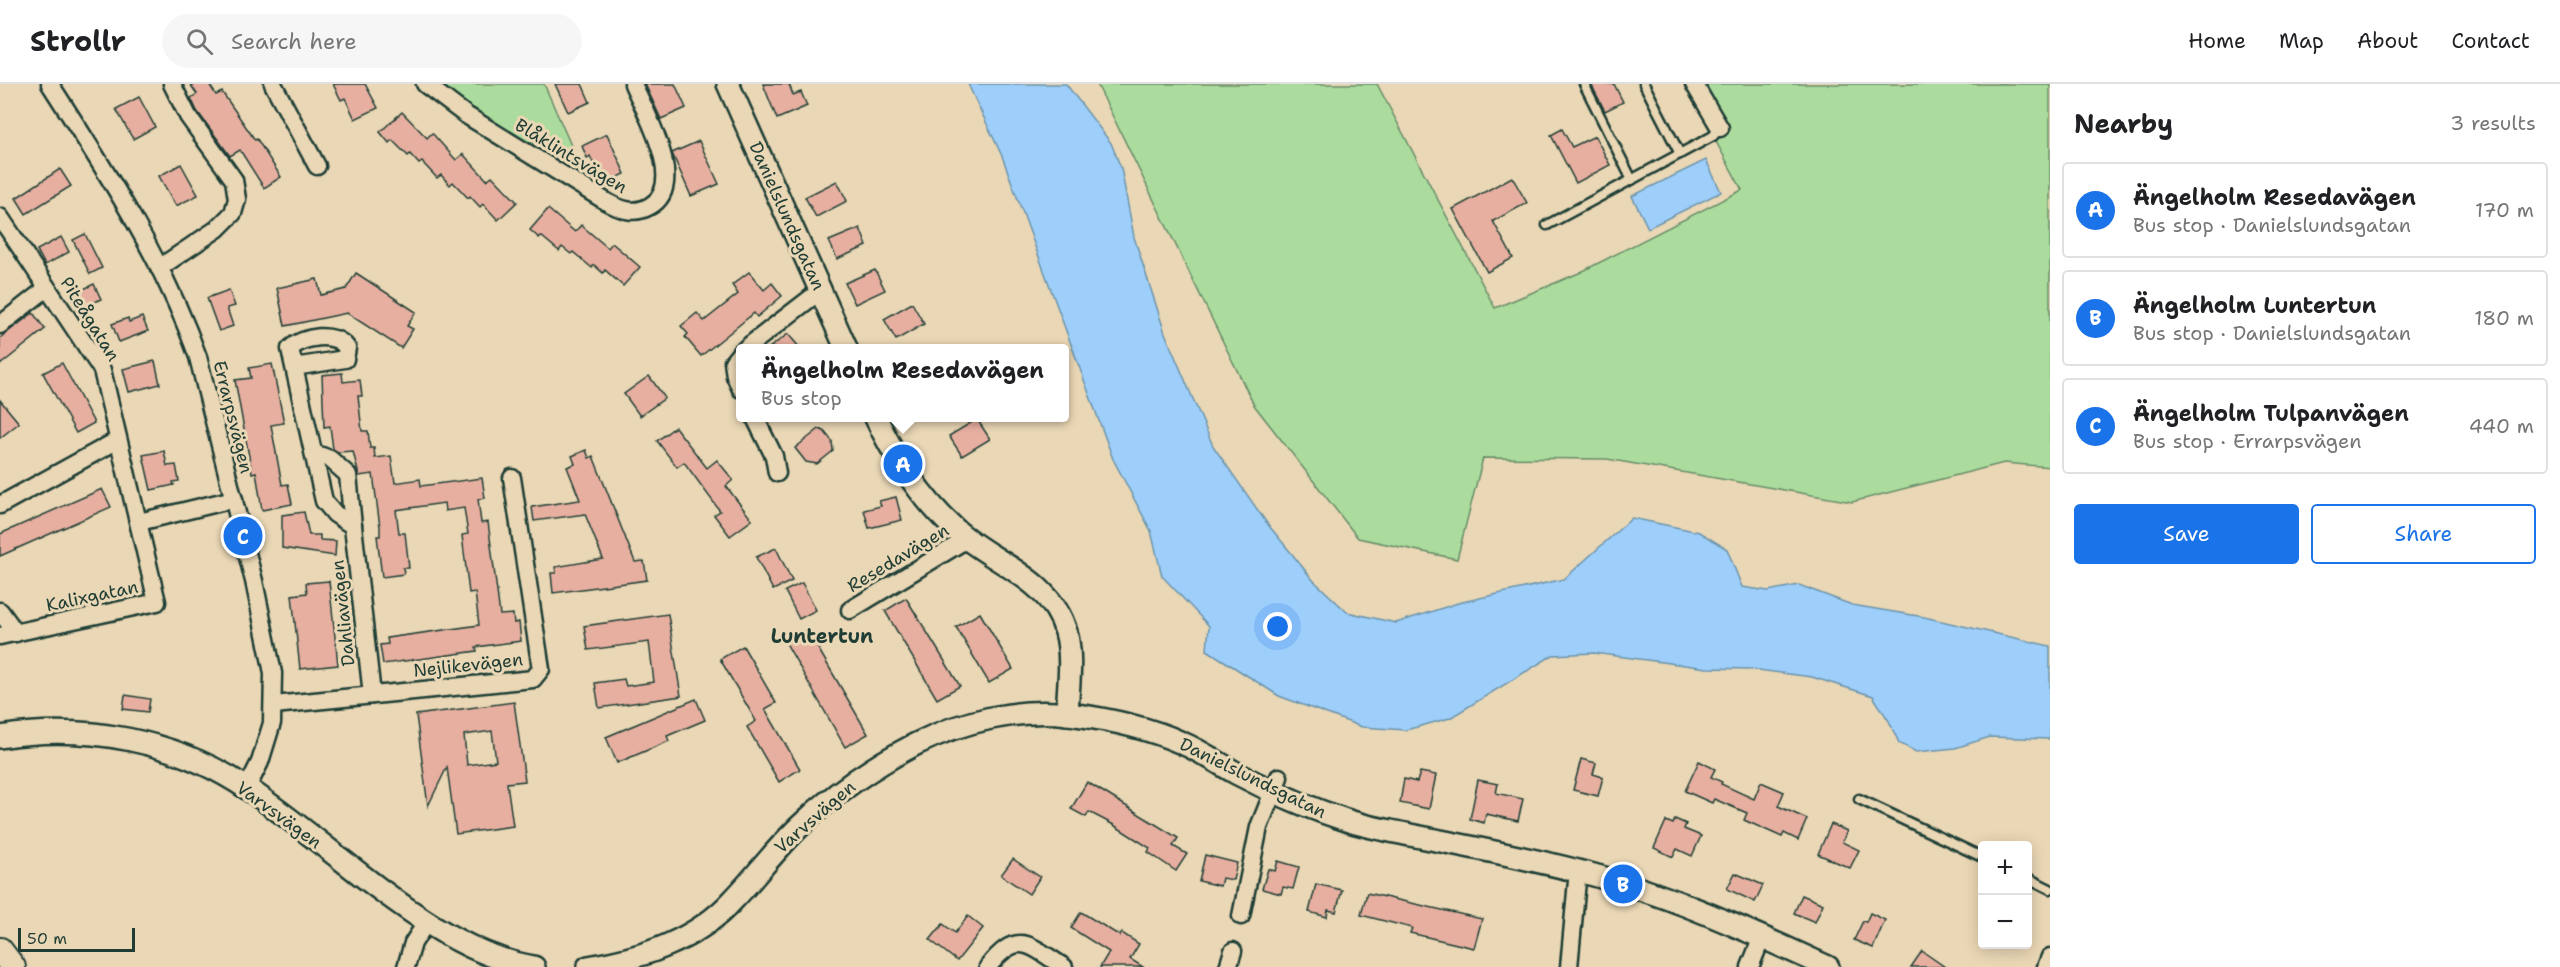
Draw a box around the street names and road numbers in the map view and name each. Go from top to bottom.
street label: Blåklintsvägen [510,113,632,199]
street label: Danielslundsgatan [743,138,831,294]
street label: Piteågatan [55,272,125,366]
street label: Errarpsvägen [207,358,259,476]
street label: Resedavägen [843,518,953,598]
street label: Dahliavägen [325,559,361,667]
street label: Kalixgatan [44,575,140,617]
street label: Nejlikevägen [412,647,524,683]
street label: Danielslundsgatan [1176,732,1330,824]
street label: Varvsvägen [769,775,861,859]
street label: Varvsvägen [231,776,327,854]

